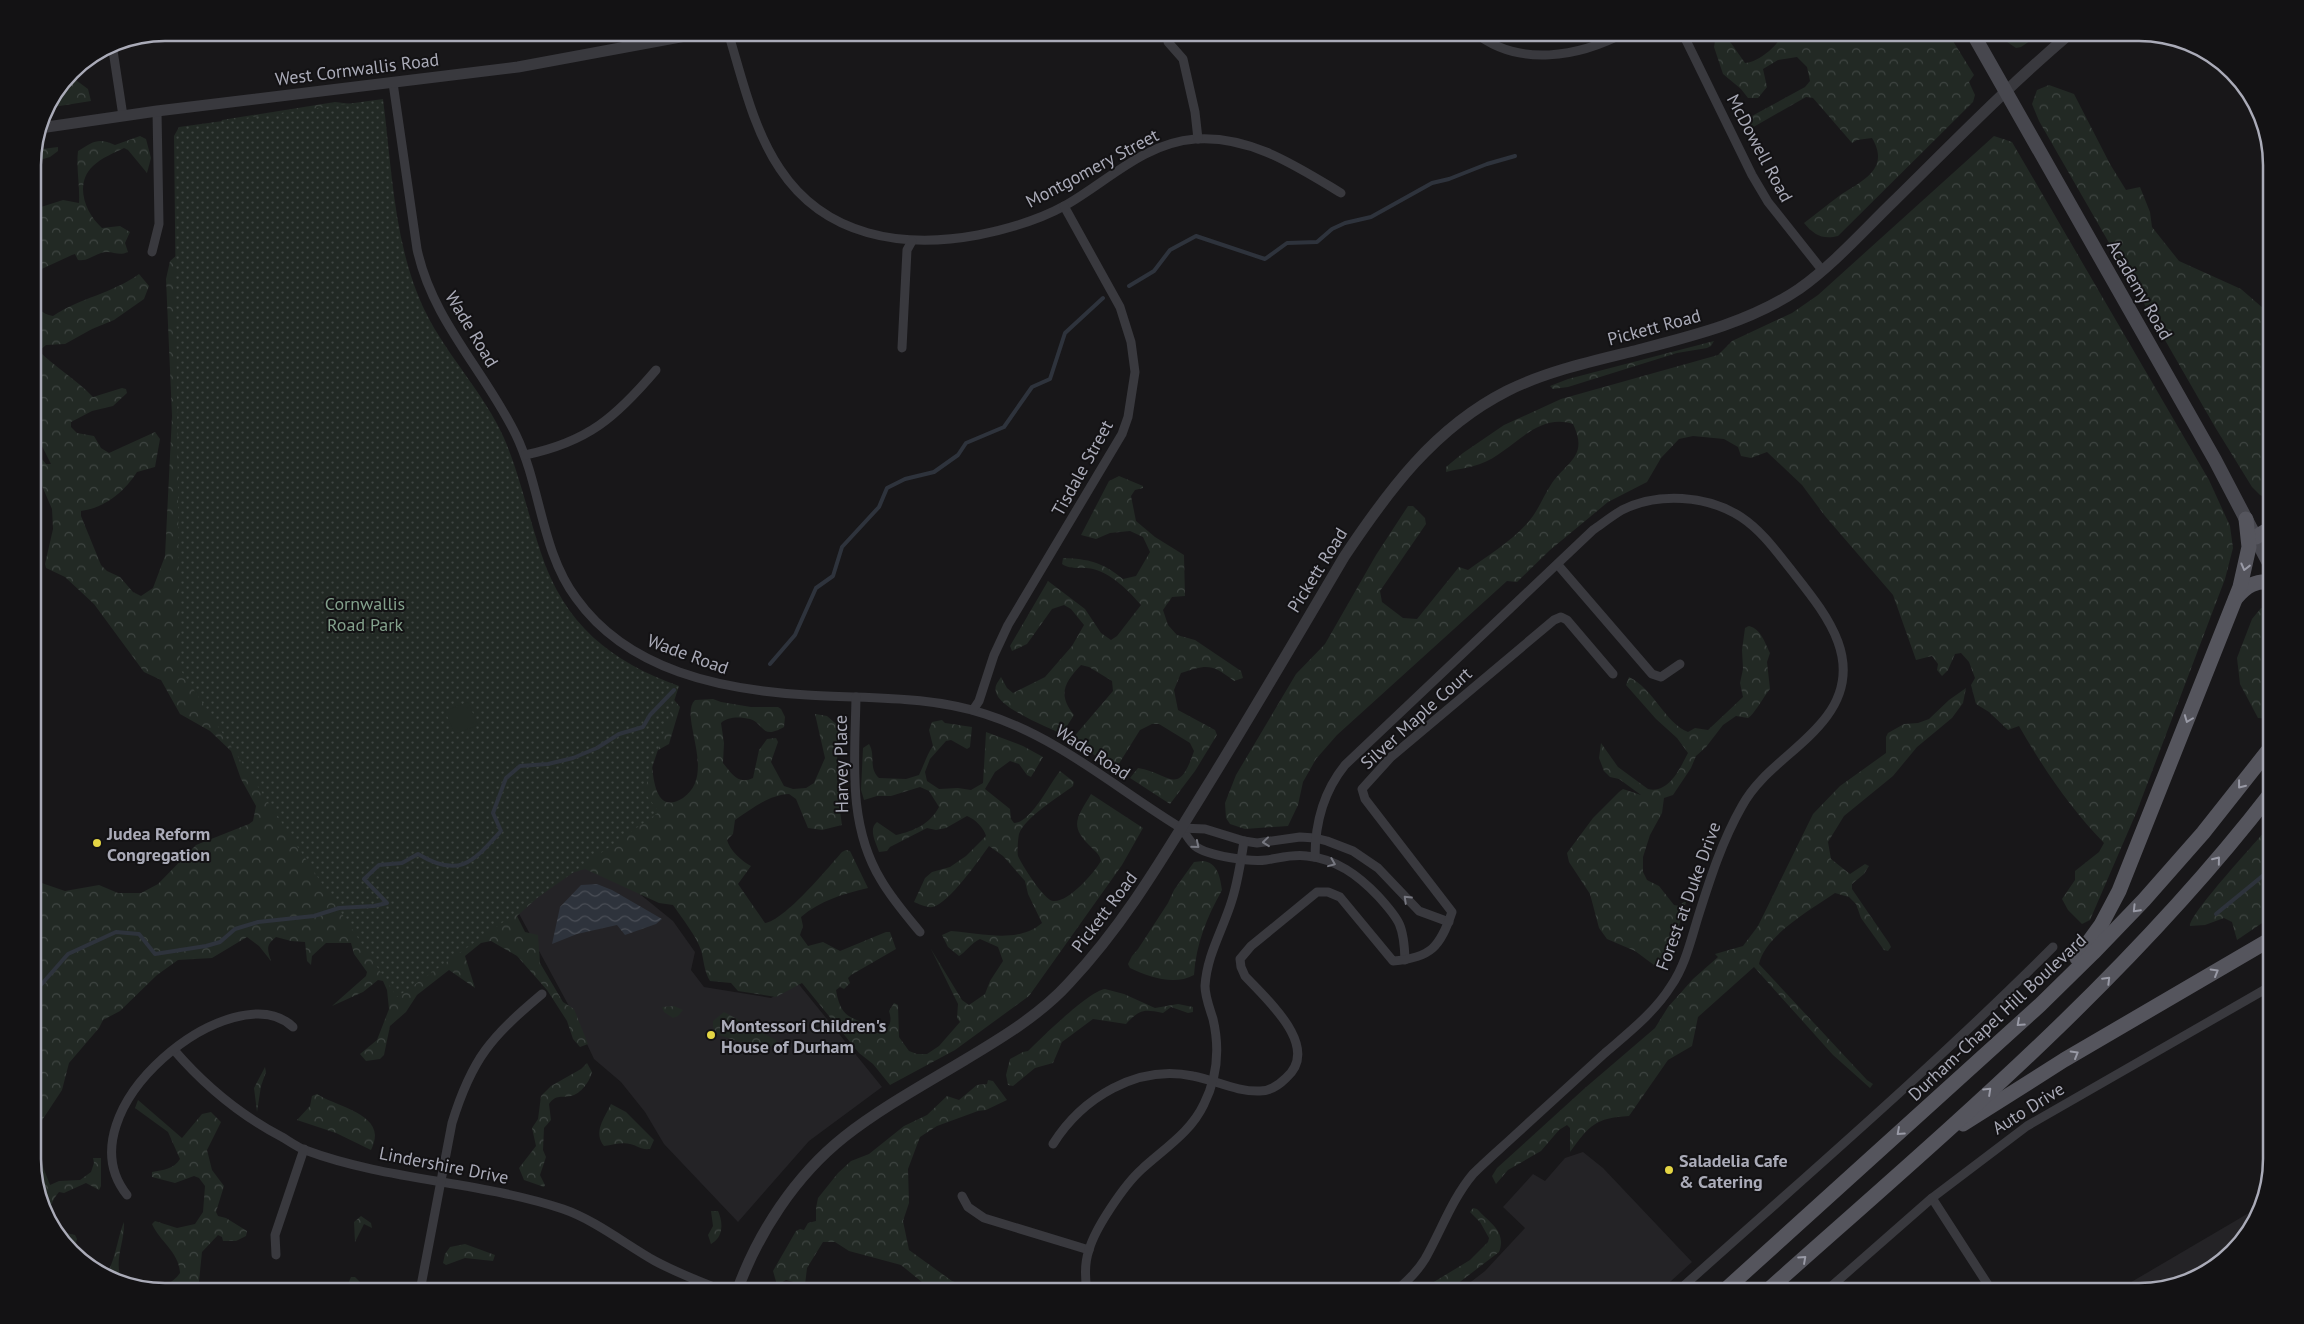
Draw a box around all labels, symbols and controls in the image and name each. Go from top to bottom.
street label: West Cornwallis Road [274,48,440,90]
street label: McDowell Road [1722,90,1798,206]
street label: Montgomery Street [1022,123,1162,213]
street label: Academy Road [2102,236,2178,344]
street label: Wade Road [440,287,504,371]
street label: Pickett Road [1605,304,1703,350]
street label: Tisdale Street [1046,416,1118,520]
street label: Pickett Road [1282,523,1352,617]
one-way arrow [2240,563,2251,572]
park label: Cornwallis Road Park [325,592,405,636]
street label: Wade Road [644,629,732,679]
street label: Silver Maple Court [1356,662,1476,774]
street label: Harvey Place [829,715,853,813]
one-way arrow [2184,715,2194,723]
street label: Wade Road [1051,719,1135,785]
one-way arrow [2239,779,2247,788]
street label: Forest at Duke Drive [1650,818,1726,974]
place label: Judea Reform Congregation [106,822,210,866]
one-way arrow [1262,836,1270,847]
marker: Judea Reform Congregation [91,837,103,849]
one-way arrow [1191,839,1200,848]
one-way arrow [1327,857,1336,867]
one-way arrow [2211,857,2220,866]
street label: Pickett Road [1066,867,1142,957]
one-way arrow [1404,896,1413,905]
one-way arrow [2133,903,2142,912]
street label: Durham-Chapel Hill Boulevard [1903,928,2091,1106]
one-way arrow [2209,969,2218,979]
one-way arrow [2101,977,2110,986]
place label: Montessori Children's House of Durham [721,1014,887,1058]
one-way arrow [2017,1017,2026,1026]
marker: Montessori Children's House of Durham [705,1029,717,1041]
one-way arrow [2069,1051,2078,1061]
street label: Auto Drive [1988,1077,2068,1139]
one-way arrow [1983,1088,1992,1097]
one-way arrow [1897,1126,1906,1135]
street label: Lindershire Drive [377,1141,511,1189]
place label: Saladelia Cafe & Catering [1679,1149,1788,1193]
marker: Saladelia Cafe & Catering [1663,1164,1675,1176]
one-way arrow [1798,1256,1807,1265]

